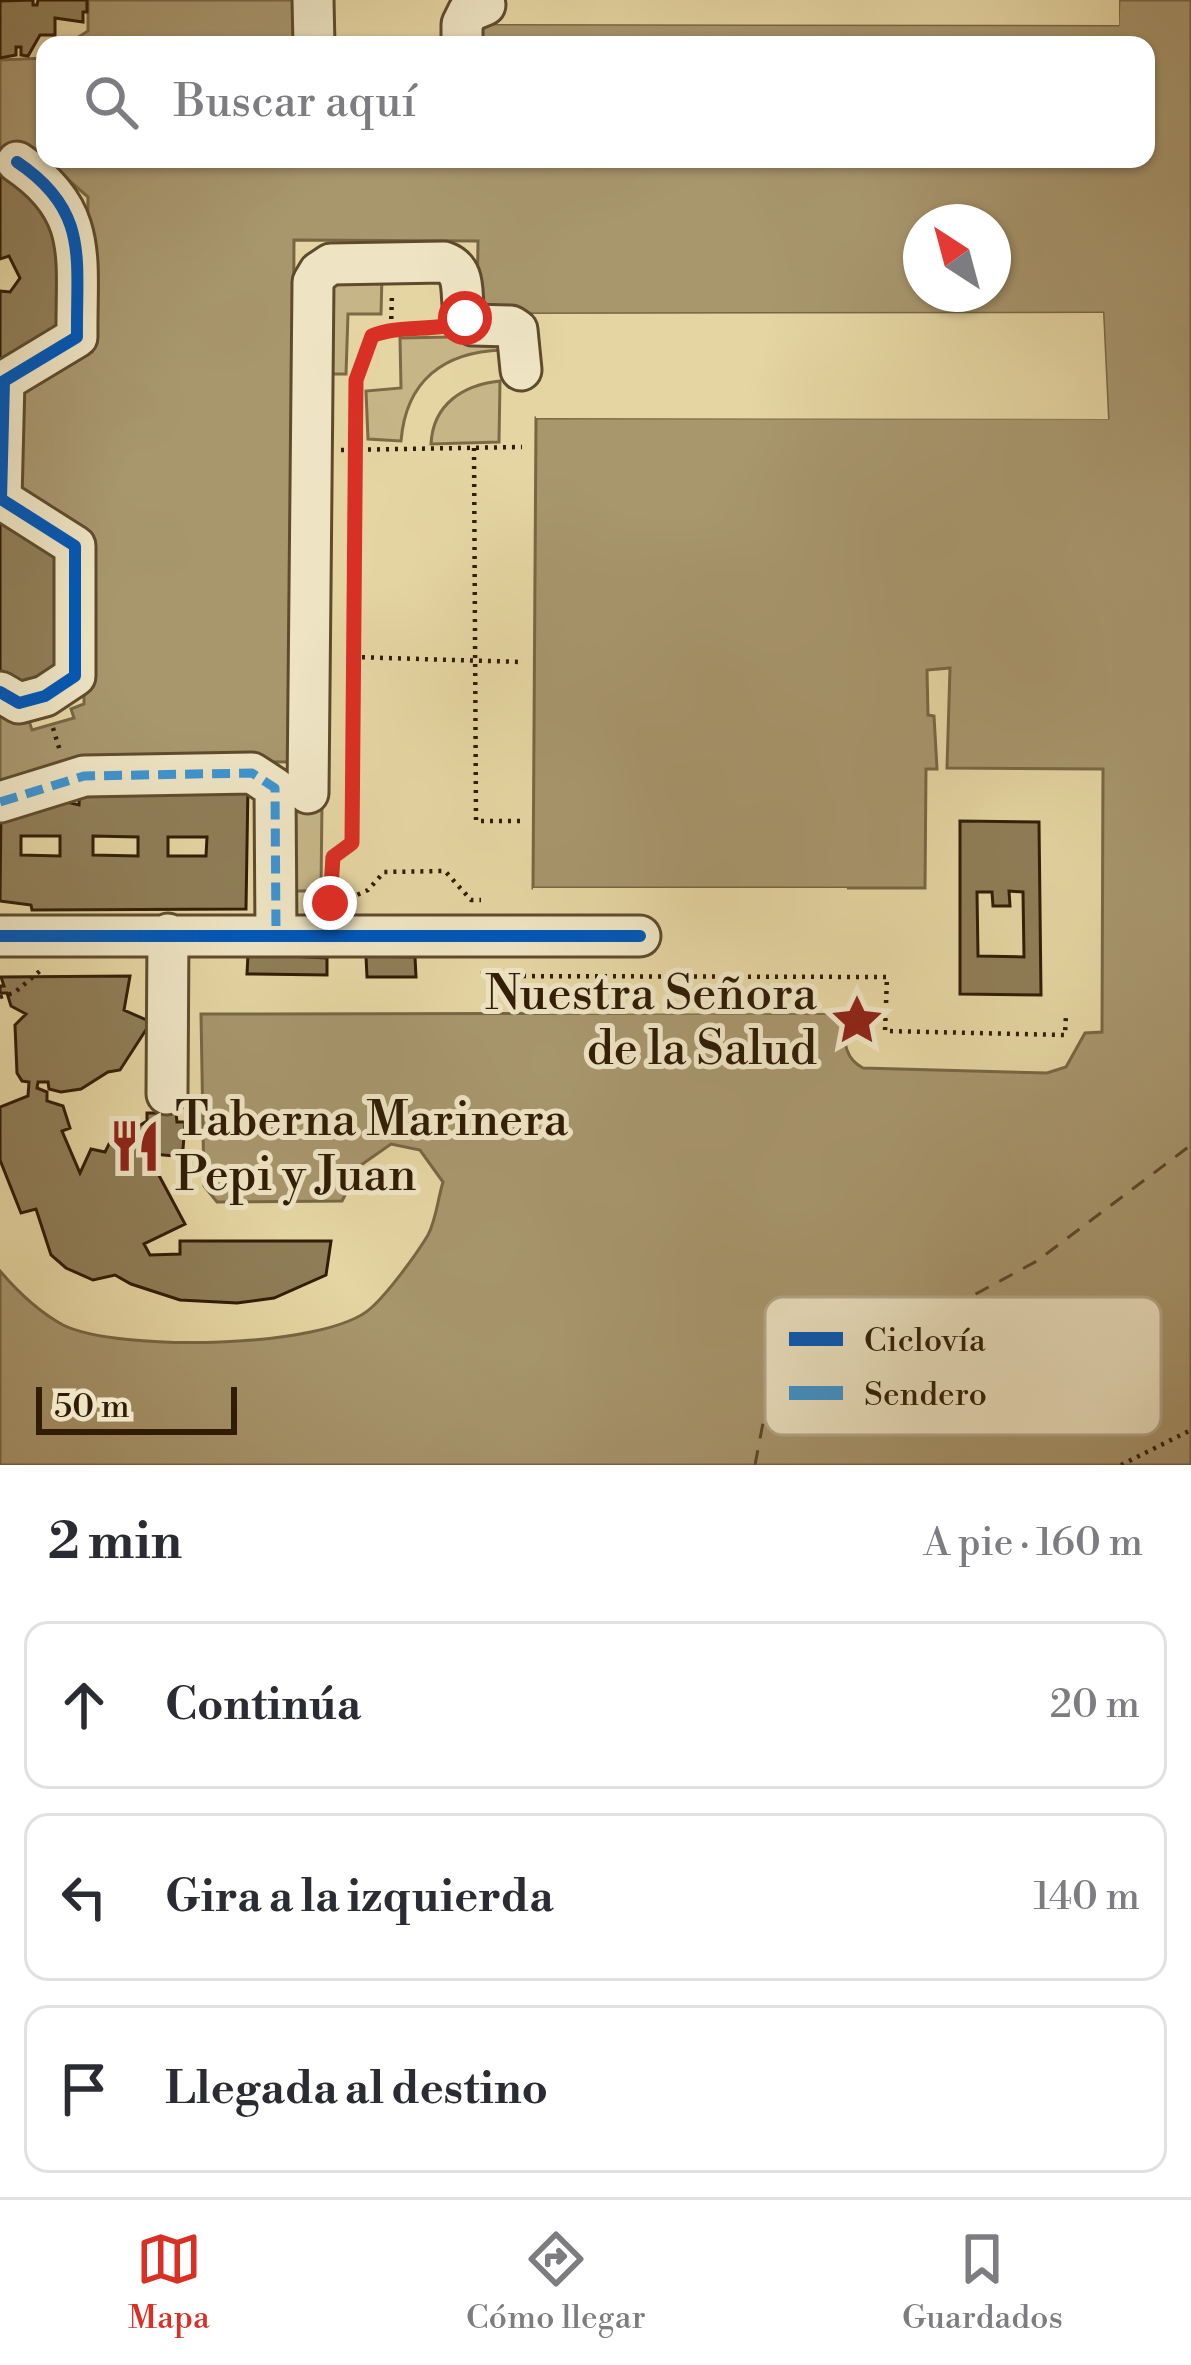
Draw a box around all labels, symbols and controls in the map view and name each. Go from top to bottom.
search box [36,36,1155,168]
icon: search [78,69,144,135]
text: Buscar aquí [174,74,416,131]
north arrow [903,204,1011,312]
route start [438,291,492,345]
route end [303,876,357,930]
place label: Nuestra Señora de la Salud [485,965,818,1080]
place icon: Nuestra Señora de la Salud [828,991,886,1049]
place label: Taberna Marinera Pepi y Juan [175,1091,569,1206]
restaurant icon: Taberna Marinera Pepi y Juan [106,1117,164,1175]
legend [765,1297,1161,1435]
text: Ciclovía [864,1321,986,1362]
text: Sendero [864,1375,987,1416]
scale bar [36,1381,237,1434]
text: 50 m [54,1387,130,1428]
text: 2 min [48,1511,182,1575]
text: A pie · 160 m [923,1519,1143,1568]
icon: ahead [51,1672,117,1738]
text: Continúa [165,1677,361,1734]
text: 20 m [1050,1681,1140,1730]
icon: left [51,1864,117,1930]
text: Gira a la izquierda [165,1869,554,1926]
text: 140 m [1033,1873,1140,1922]
icon: arrive [51,2056,117,2122]
text: Llegada al destino [165,2061,548,2118]
tab: Mapa [128,2226,210,2339]
tab: Cómo llegar [466,2226,646,2339]
tab: Guardados [902,2226,1063,2339]

